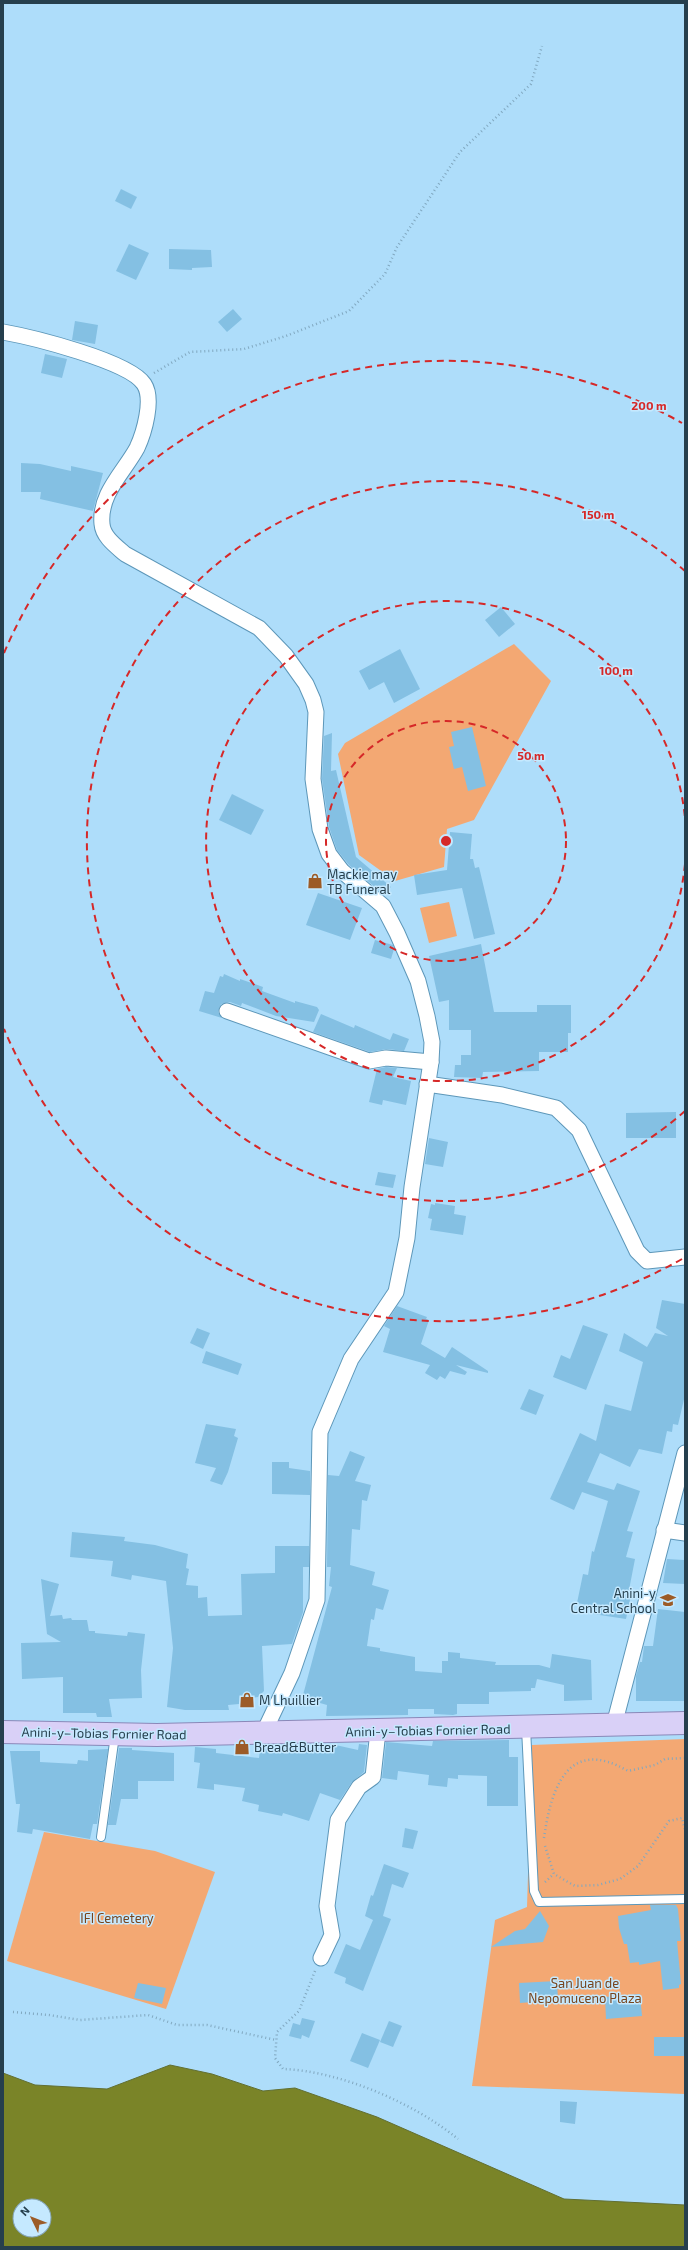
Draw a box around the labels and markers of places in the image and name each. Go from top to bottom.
centre of rings [439,834,453,848]
place label: Mackie may TB Funeral [327,866,397,897]
shop icon: Mackie may TB Funeral [306,872,324,890]
place label: Anini-y Central School [570,1585,656,1616]
school or university icon: Anini-y Central School [659,1591,677,1609]
shop icon: M Lhuillier [238,1691,256,1709]
place label: M Lhuillier [259,1692,321,1708]
shop icon: Bread&Butter [233,1738,251,1756]
place label: Bread&Butter [254,1739,336,1755]

